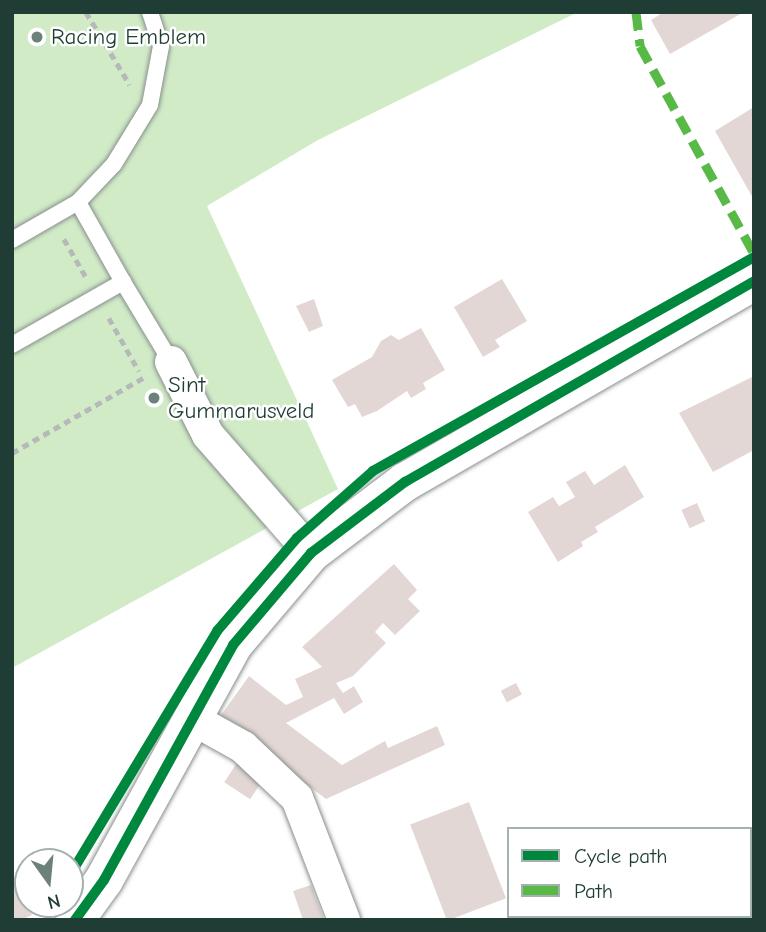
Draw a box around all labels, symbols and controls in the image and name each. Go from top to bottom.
place label: Racing Emblem [51,23,206,51]
marker: Racing Emblem [29,29,45,45]
place label: Sint Gummarusveld [168,371,314,425]
marker: Sint Gummarusveld [146,390,162,406]
legend [507,827,752,918]
text: Cycle path [574,844,667,868]
north arrow [14,848,84,918]
text: Path [574,879,613,903]
text: N [45,889,63,914]

